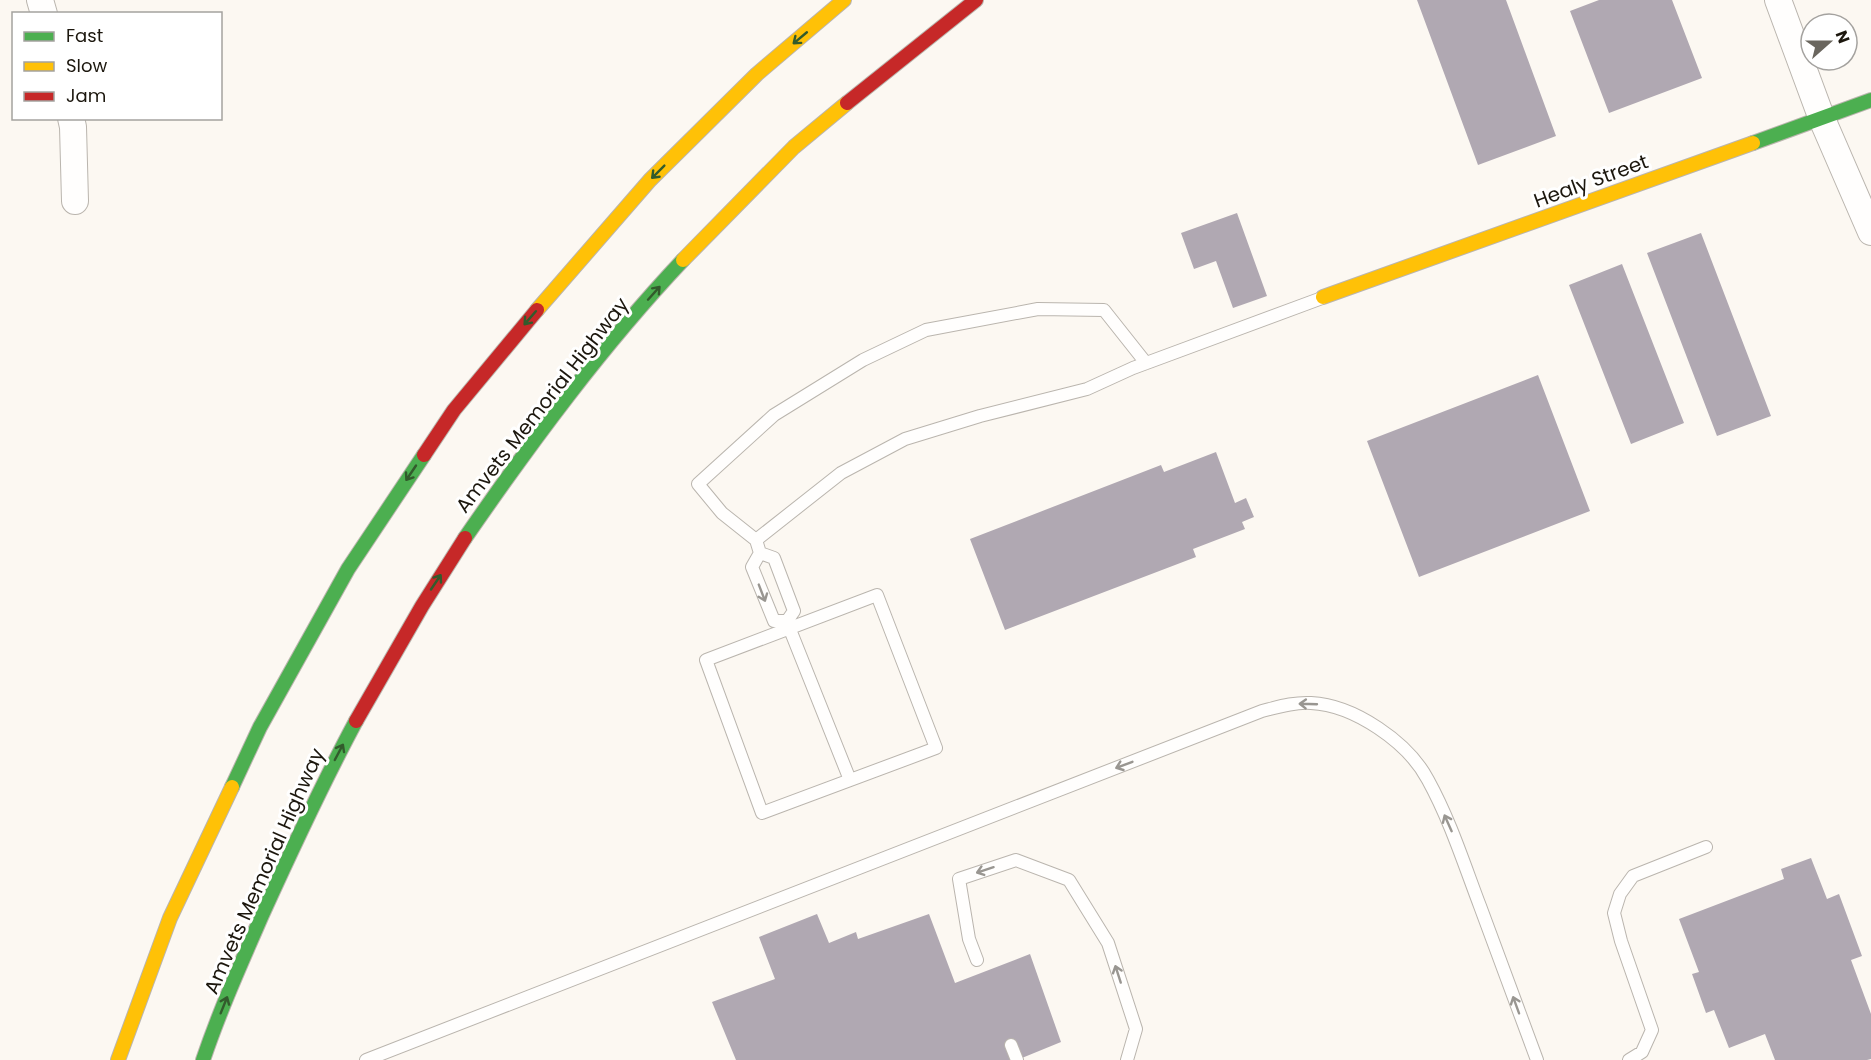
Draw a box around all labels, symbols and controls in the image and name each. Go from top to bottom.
legend [12,12,222,120]
north arrow [1799,12,1859,72]
text: Fast [66,23,103,48]
text: N [1830,27,1855,47]
one-way arrow [793,31,808,45]
text: Slow [66,53,108,78]
text: Jam [66,83,106,108]
street label: Healy Street [1530,147,1652,215]
one-way arrow [651,164,666,179]
one-way arrow [647,286,661,301]
street label: Amvets Memorial Highway [449,291,635,519]
one-way arrow [523,310,537,325]
one-way arrow [405,464,417,481]
one-way arrow [430,574,442,591]
one-way arrow [758,583,769,601]
one-way arrow [1299,698,1318,710]
one-way arrow [334,743,346,761]
street label: Amvets Memorial Highway [197,744,331,998]
one-way arrow [1116,760,1134,771]
one-way arrow [1442,814,1453,832]
one-way arrow [976,865,995,876]
one-way arrow [1112,965,1123,984]
one-way arrow [1510,996,1521,1015]
one-way arrow [219,997,230,1015]

